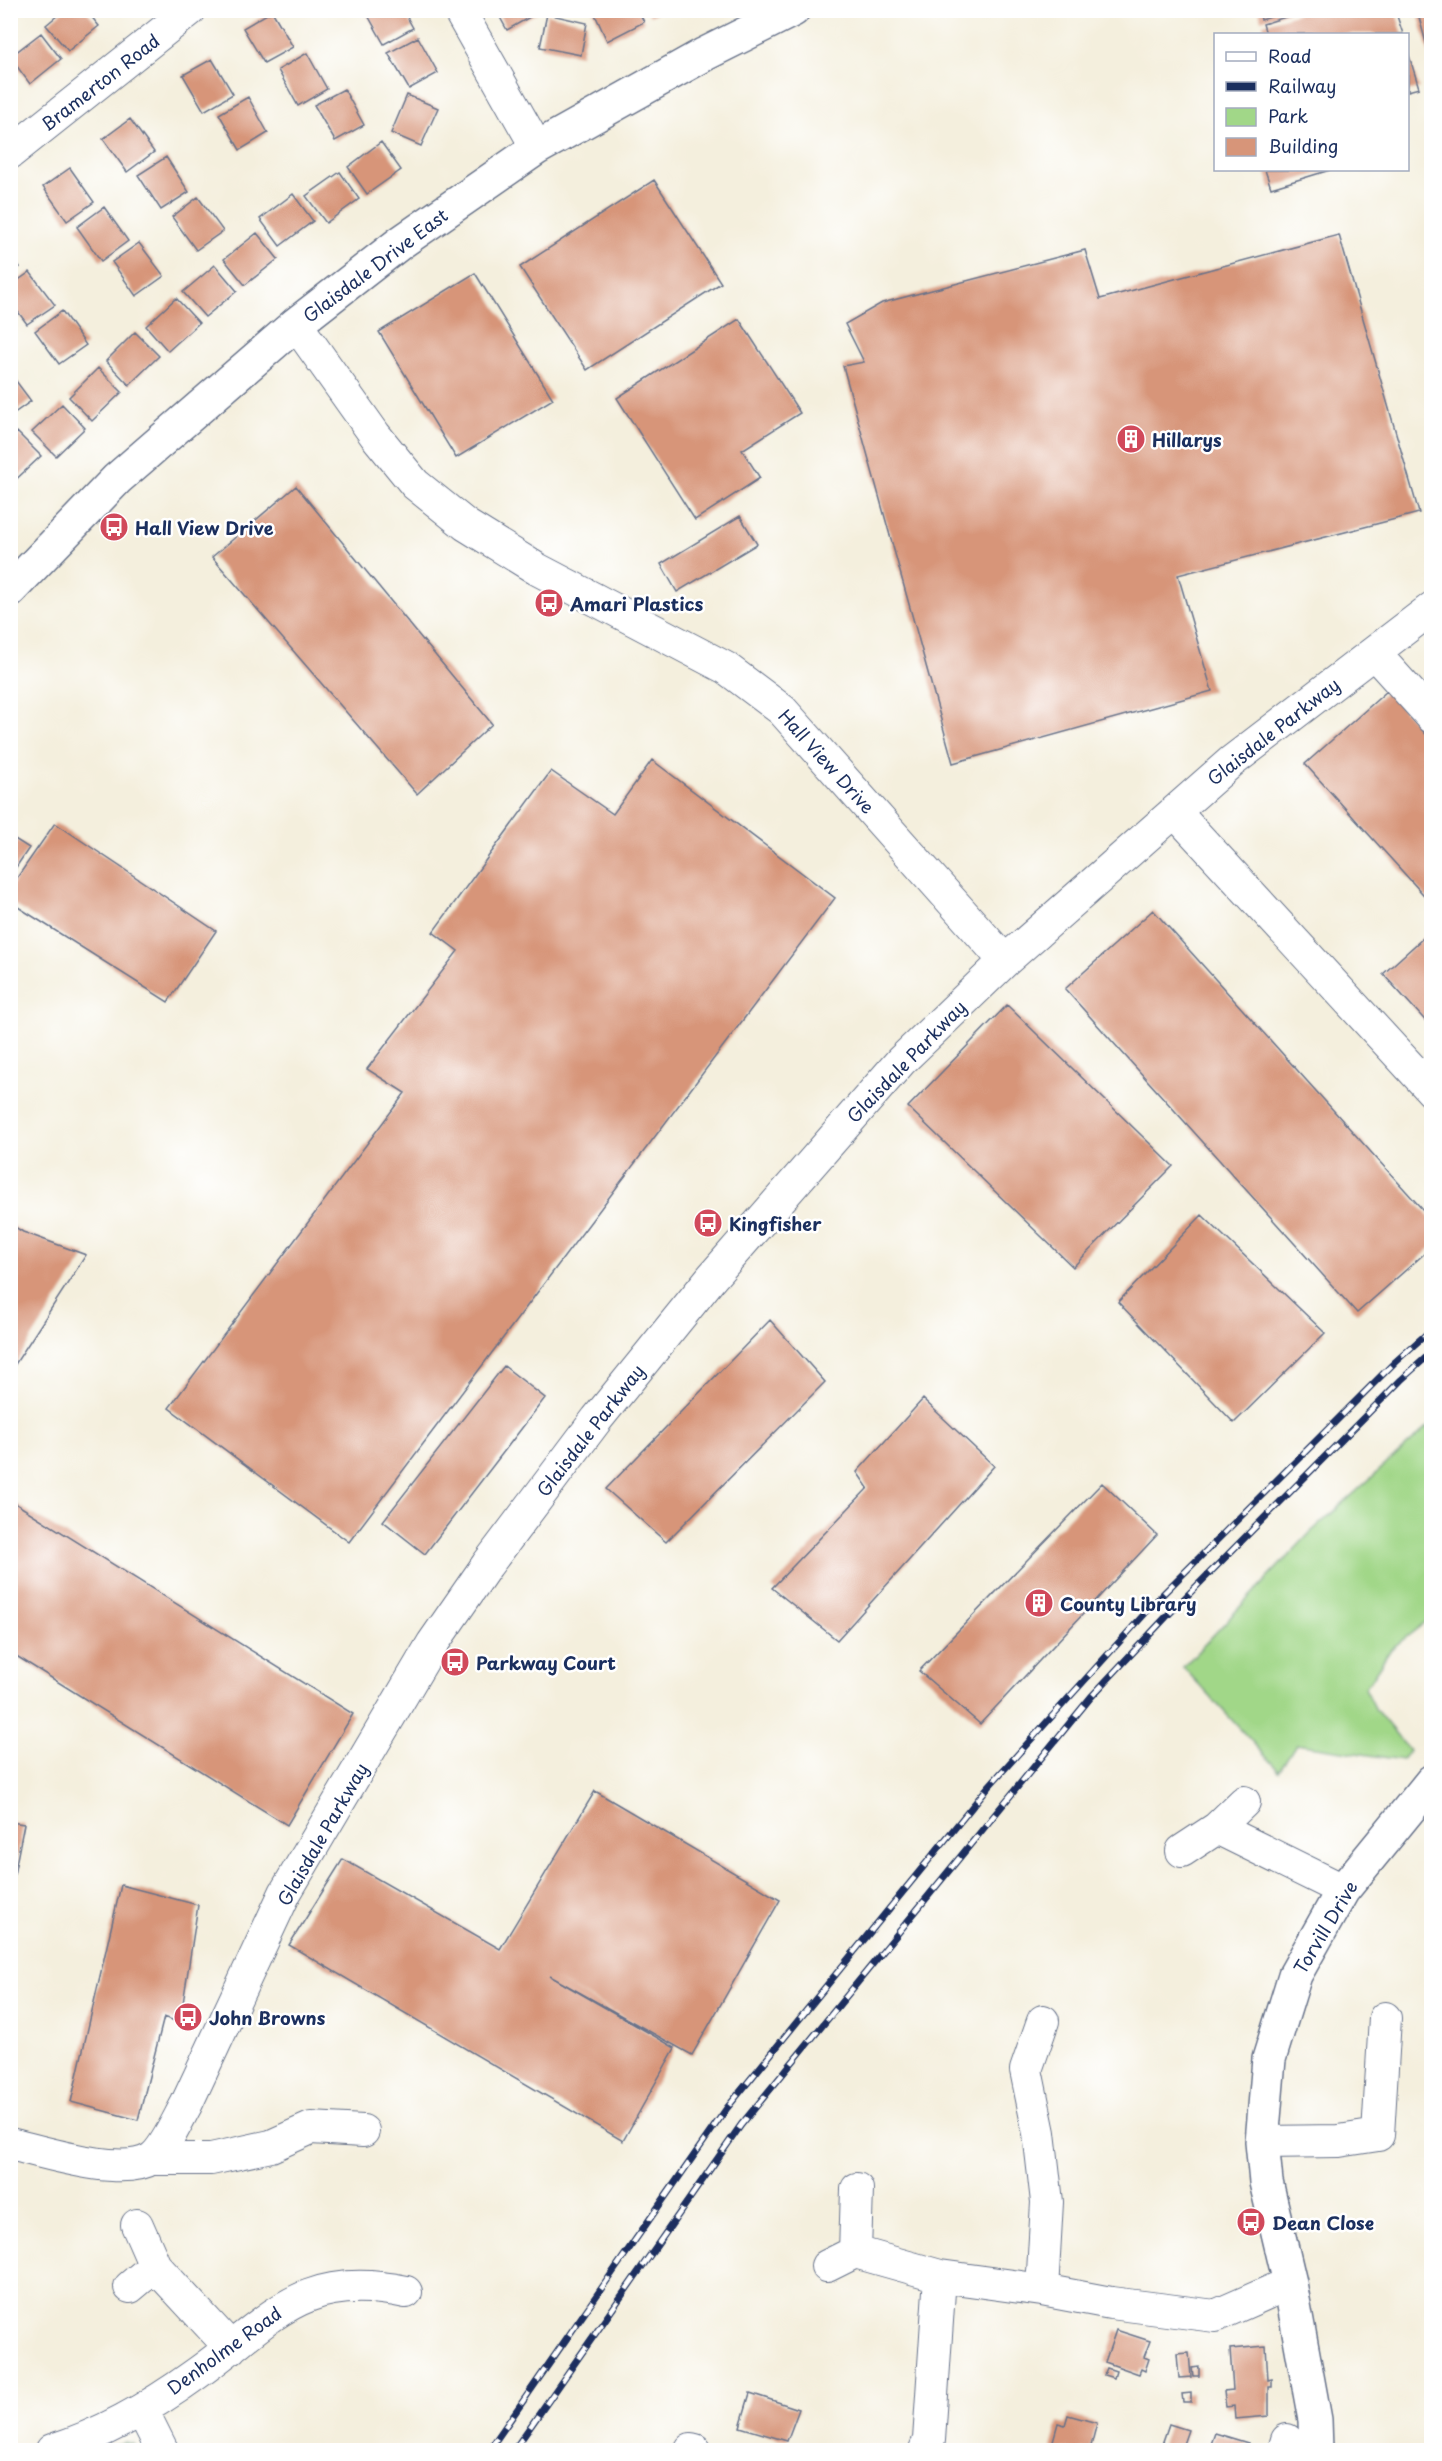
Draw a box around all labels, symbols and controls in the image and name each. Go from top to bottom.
street label: Bramerton Road [35,27,165,137]
legend [1214,33,1409,171]
text: Road [1268,42,1312,69]
text: Railway [1268,72,1336,99]
text: Park [1268,102,1308,129]
text: Building [1268,132,1338,159]
street label: Glaisdale Drive East [297,201,453,329]
building icon: Hillarys [1115,423,1147,455]
place label: Hillarys [1152,426,1222,453]
bus stop icon: Hall View Drive [98,511,130,543]
place label: Hall View Drive [135,514,274,541]
bus stop icon: Amari Plastics [533,587,565,619]
place label: Amari Plastics [569,590,703,617]
street label: Glaisdale Parkway [1201,671,1345,791]
street label: Hall View Drive [772,703,882,820]
street label: Glaisdale Parkway [840,994,972,1128]
bus stop icon: Kingfisher [692,1207,724,1239]
place label: Kingfisher [729,1210,822,1237]
street label: Glaisdale Parkway [530,1358,650,1502]
building icon: County Library [1023,1587,1055,1619]
place label: County Library [1060,1590,1196,1617]
bus stop icon: Parkway Court [439,1646,471,1678]
place label: Parkway Court [476,1649,616,1676]
street label: Glaisdale Parkway [270,1757,374,1911]
street label: Torvill Drive [1287,1875,1363,1979]
bus stop icon: John Browns [172,2001,204,2033]
place label: John Browns [209,2004,326,2031]
bus stop icon: Dean Close [1235,2206,1267,2238]
place label: Dean Close [1272,2209,1374,2236]
street label: Denholme Road [161,2299,287,2401]

